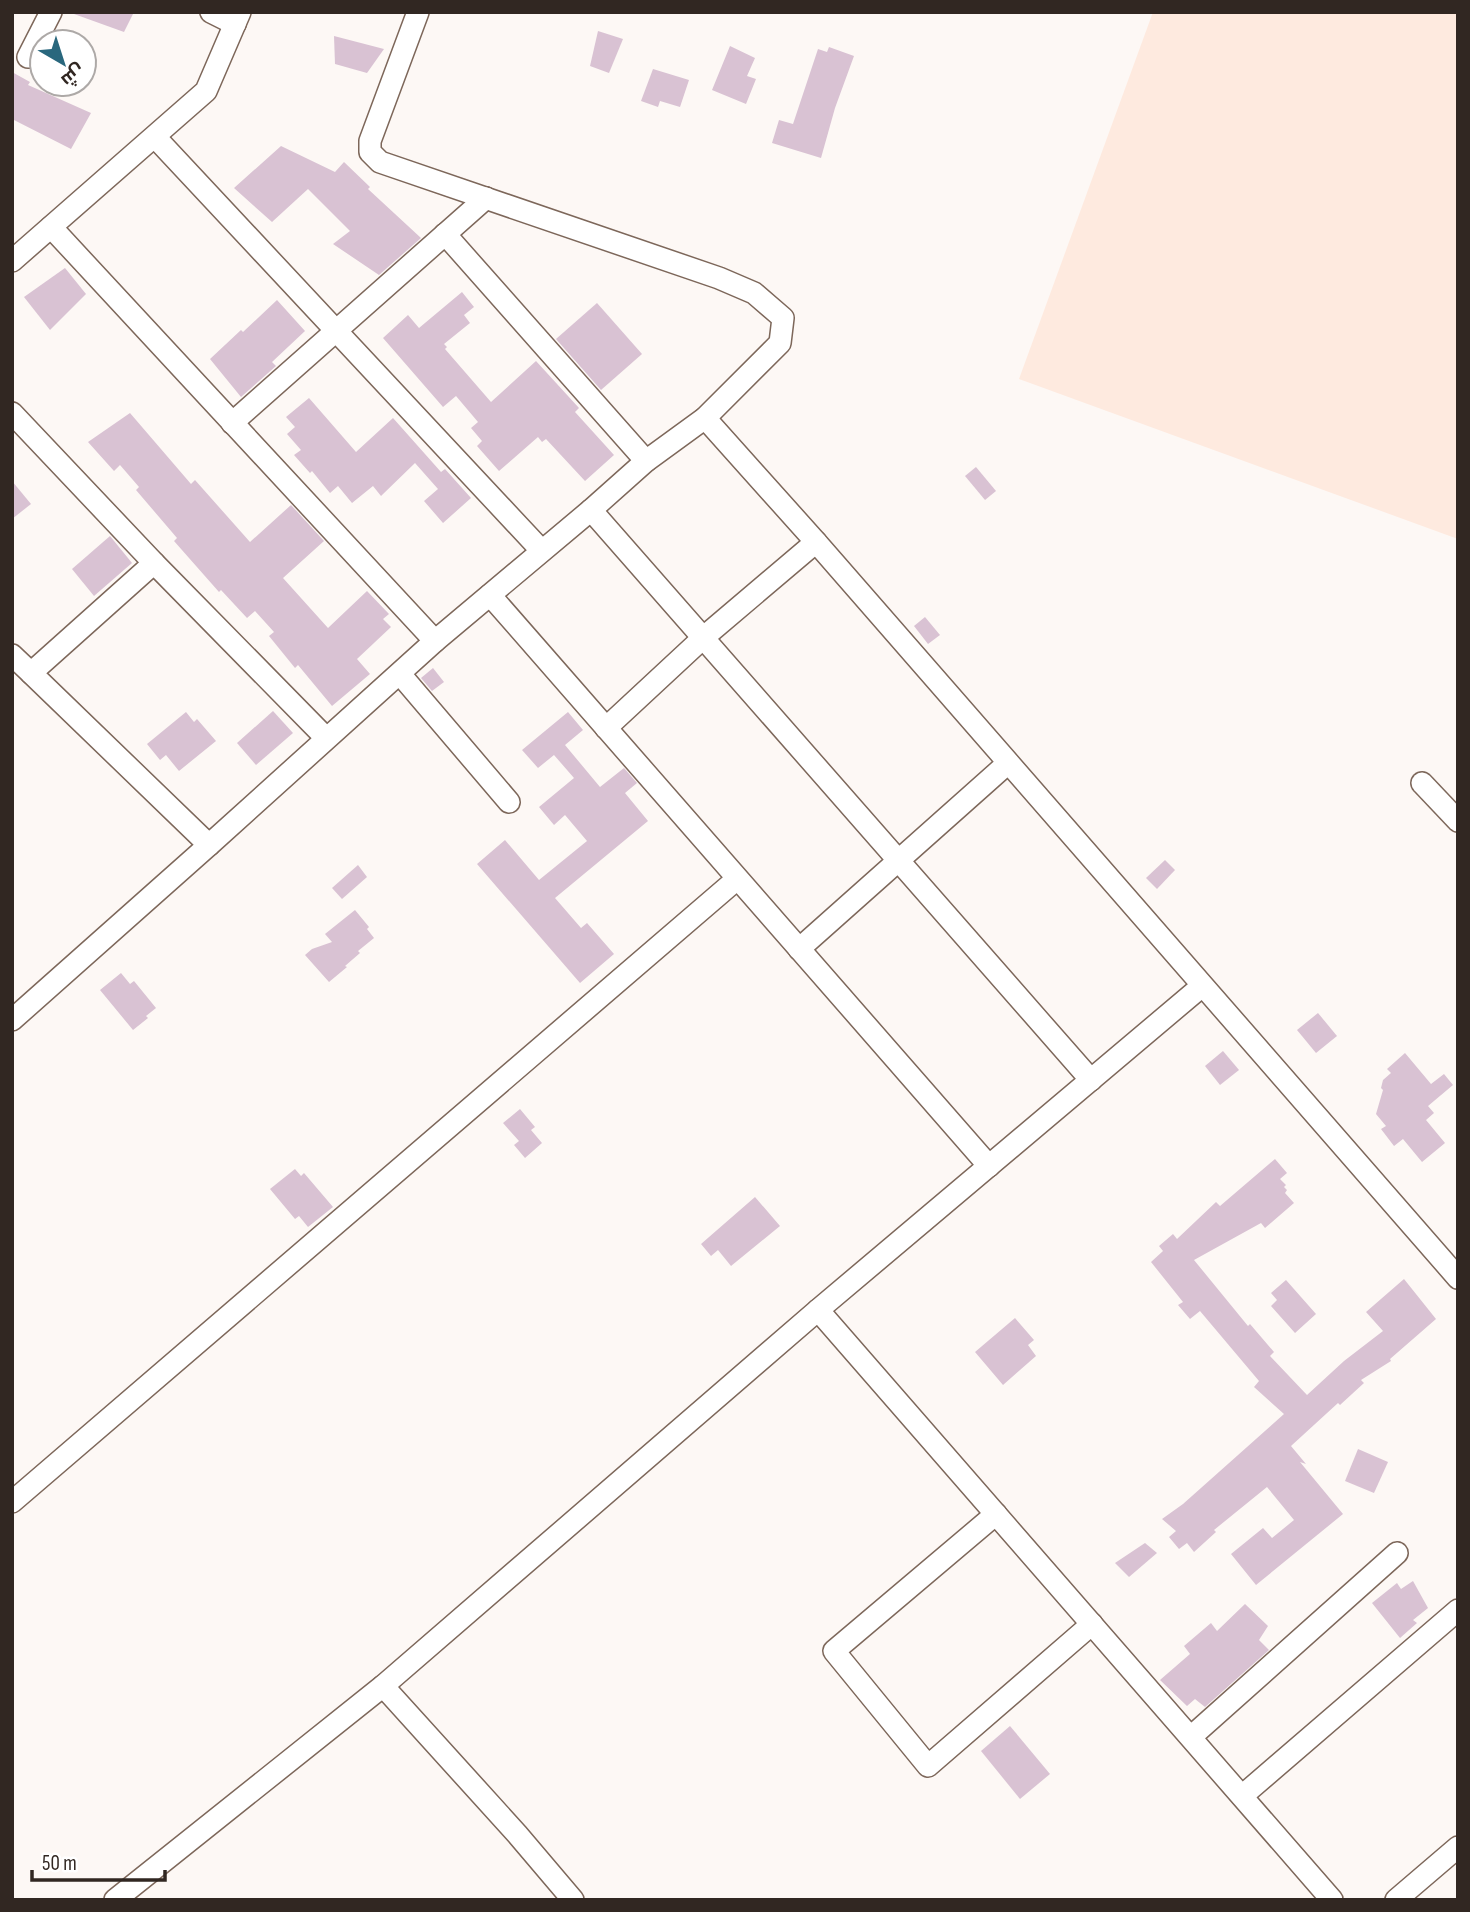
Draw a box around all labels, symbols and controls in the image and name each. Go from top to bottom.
north arrow [28,28,98,98]
text: ش [56,58,89,92]
scale bar [32,1839,164,1883]
text: 50 m [42,1851,77,1876]

